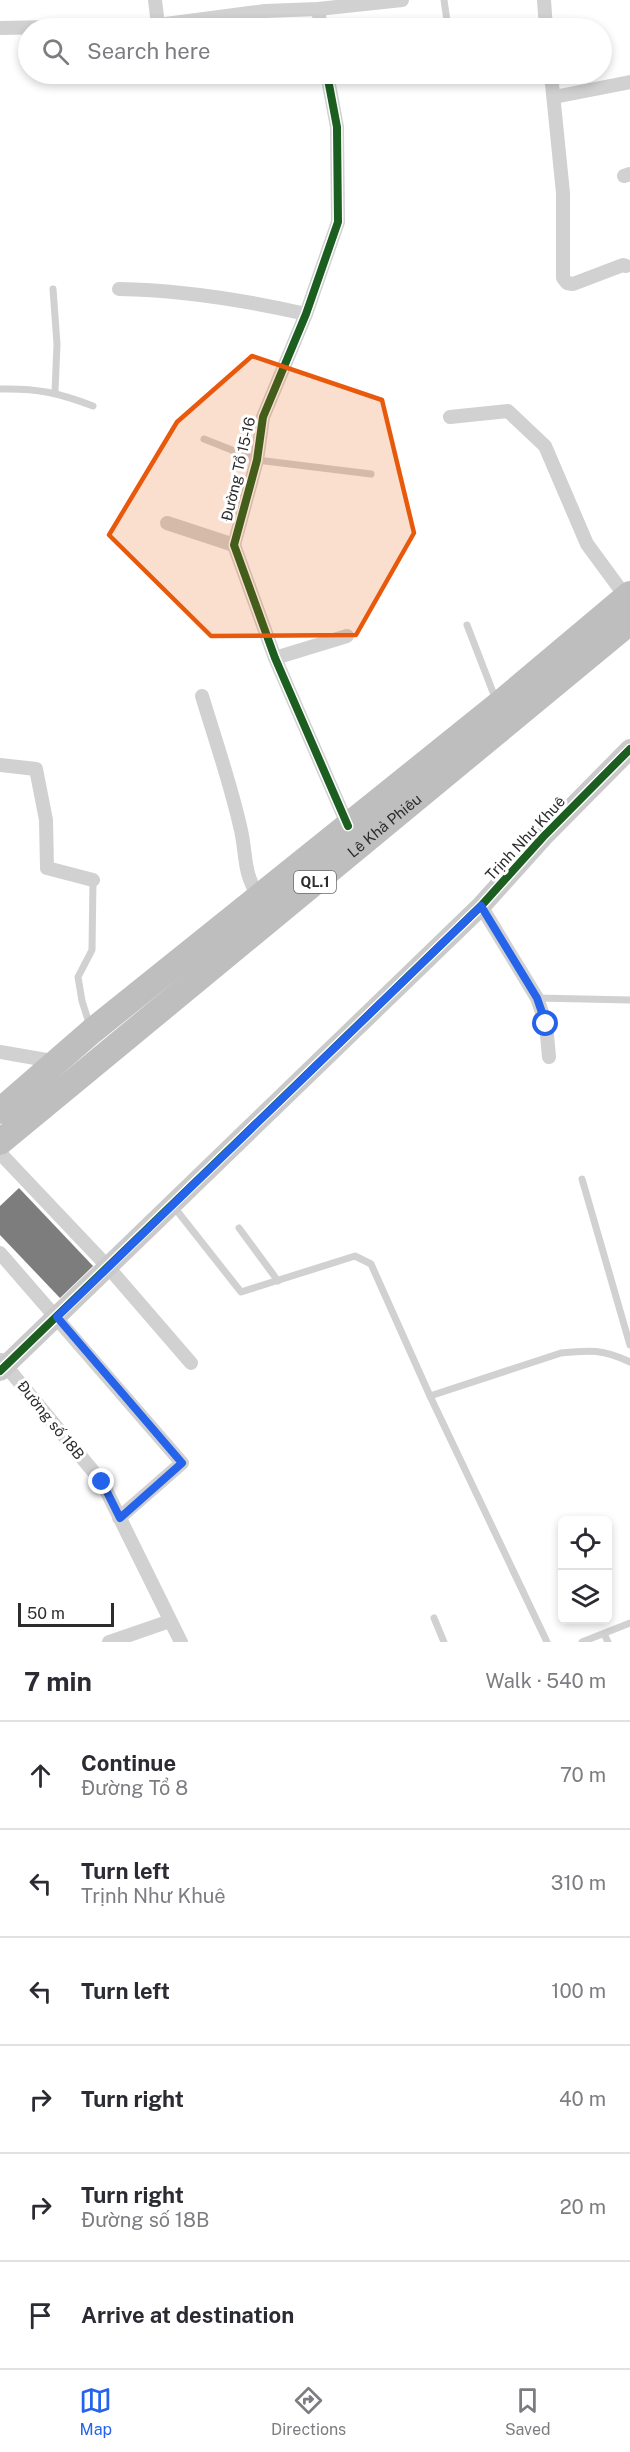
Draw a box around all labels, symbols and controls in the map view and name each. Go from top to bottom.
search box [18,18,612,84]
icon: search [39,35,72,68]
text: Search here [87,38,211,64]
street label: Đường Tổ 15-16 [218,415,258,523]
street label: Lê Khả Phiêu [344,790,424,860]
street label: Trịnh Như Khuê [482,793,568,883]
road number: QL.1 [294,871,336,893]
route start [532,1010,558,1036]
street label: Đường số 18B [14,1377,88,1463]
route end [88,1468,114,1494]
map controls [558,1516,612,1624]
button: locate [558,1516,612,1570]
button: layers [558,1570,612,1624]
scale bar [18,1600,114,1628]
text: 50 m [27,1604,65,1623]
text: 7 min [24,1666,92,1697]
text: Walk · 540 m [486,1669,606,1693]
text: Continue [81,1750,176,1776]
icon: ahead [24,1759,57,1792]
text: 70 m [560,1763,606,1787]
text: Đường Tổ 8 [81,1776,188,1800]
text: Turn left [81,1858,170,1884]
icon: left [24,1867,57,1900]
text: 310 m [551,1871,606,1895]
text: Trịnh Như Khuê [81,1884,226,1908]
icon: left [24,1975,57,2008]
text: Turn left [81,1978,170,2004]
text: 100 m [551,1979,606,2003]
icon: right [24,2083,57,2116]
text: Turn right [81,2086,184,2112]
text: 40 m [559,2087,606,2111]
text: Turn right [81,2182,184,2208]
icon: right [24,2191,57,2224]
text: 20 m [560,2195,606,2219]
text: Đường số 18B [81,2208,209,2232]
icon: arrive [24,2299,57,2332]
text: Arrive at destination [81,2302,294,2328]
tab: Map [79,2384,112,2439]
tab: Directions [271,2384,346,2439]
tab: Saved [505,2384,551,2439]

